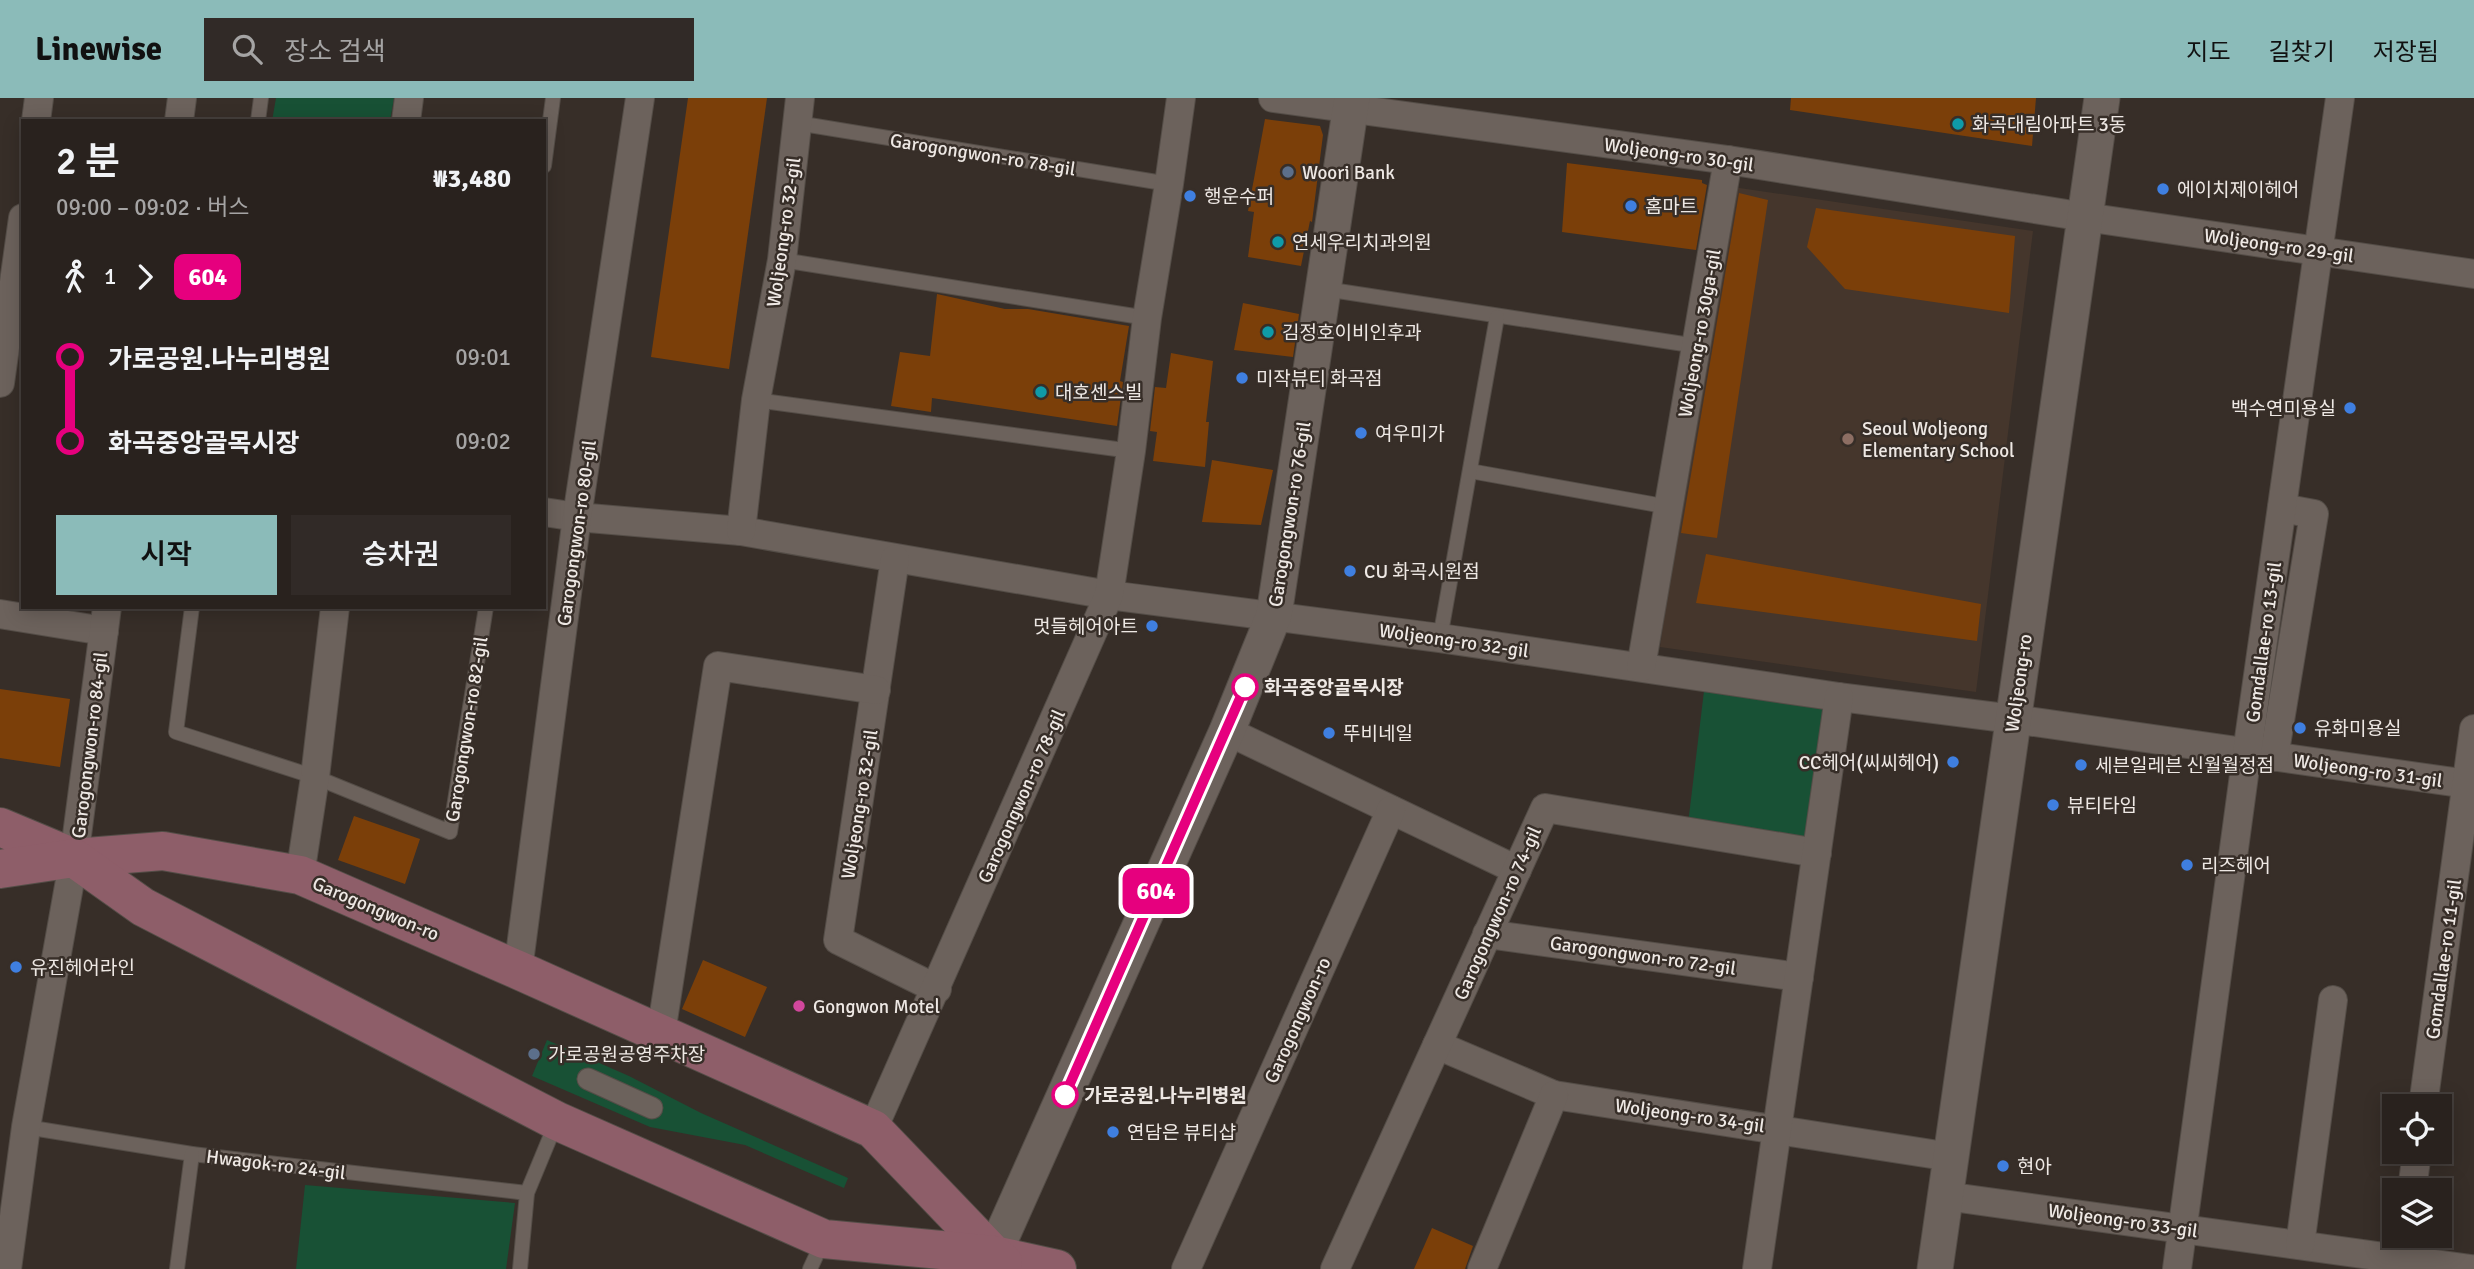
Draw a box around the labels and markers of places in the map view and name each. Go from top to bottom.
place label: 화곡대림아파트 3동 [1972,113,2126,137]
marker: 화곡대림아파트 3동 [1950,116,1966,132]
place label: Woori Bank [1302,161,1395,185]
marker: Woori Bank [1280,164,1296,180]
place label: 에이치제이헤어 [2177,178,2299,202]
marker: 에이치제이헤어 [2155,181,2171,197]
place label: 행운수퍼 [1204,185,1274,209]
marker: 행운수퍼 [1182,188,1198,204]
place label: 홈마트 [1645,195,1697,219]
marker: 홈마트 [1623,198,1639,214]
place label: 연세우리치과의원 [1292,231,1432,255]
marker: 연세우리치과의원 [1270,234,1286,250]
place label: 김정호이비인후과 [1282,321,1422,345]
marker: 김정호이비인후과 [1260,324,1276,340]
place label: 미작뷰티 화곡점 [1256,367,1383,391]
marker: 미작뷰티 화곡점 [1234,370,1250,386]
place label: 대호센스빌 [1055,381,1142,405]
marker: 대호센스빌 [1033,384,1049,400]
place label: 백수연미용실 [2231,397,2336,421]
marker: 백수연미용실 [2342,400,2358,416]
place label: Seoul Woljeong Elementary School [1862,417,2015,463]
place label: 여우미가 [1375,422,1445,446]
marker: 여우미가 [1353,425,1369,441]
marker: Seoul Woljeong Elementary School [1840,431,1856,447]
place label: CU 화곡시원점 [1364,560,1480,584]
marker: CU 화곡시원점 [1342,563,1358,579]
place label: 멋들헤어아트 [1033,615,1138,639]
marker: 멋들헤어아트 [1144,618,1160,634]
marker: 화곡중앙골목시장 [1232,674,1258,700]
place label: 화곡중앙골목시장 [1264,676,1404,700]
place label: 유화미용실 [2314,717,2401,741]
marker: 유화미용실 [2292,720,2308,736]
place label: 뚜비네일 [1343,722,1413,746]
marker: 뚜비네일 [1321,725,1337,741]
place label: CC헤어(씨씨헤어) [1799,751,1939,775]
marker: CC헤어(씨씨헤어) [1945,754,1961,770]
place label: 세븐일레븐 신월월정점 [2095,754,2274,778]
marker: 세븐일레븐 신월월정점 [2073,757,2089,773]
place label: 뷰티타임 [2067,794,2137,818]
marker: 뷰티타임 [2045,797,2061,813]
place label: 리즈헤어 [2201,854,2271,878]
marker: 리즈헤어 [2179,857,2195,873]
place label: 유진헤어라인 [30,956,135,980]
marker: 유진헤어라인 [8,959,24,975]
place label: Gongwon Motel [813,995,940,1019]
marker: Gongwon Motel [791,998,807,1014]
place label: 가로공원공영주차장 [548,1043,705,1067]
marker: 가로공원공영주차장 [526,1046,542,1062]
marker: 가로공원.나누리병원 [1052,1082,1078,1108]
place label: 가로공원.나누리병원 [1084,1084,1247,1108]
place label: 연담은 뷰티샵 [1127,1121,1236,1145]
marker: 연담은 뷰티샵 [1105,1124,1121,1140]
place label: 현아 [2017,1155,2052,1179]
marker: 현아 [1995,1158,2011,1174]

